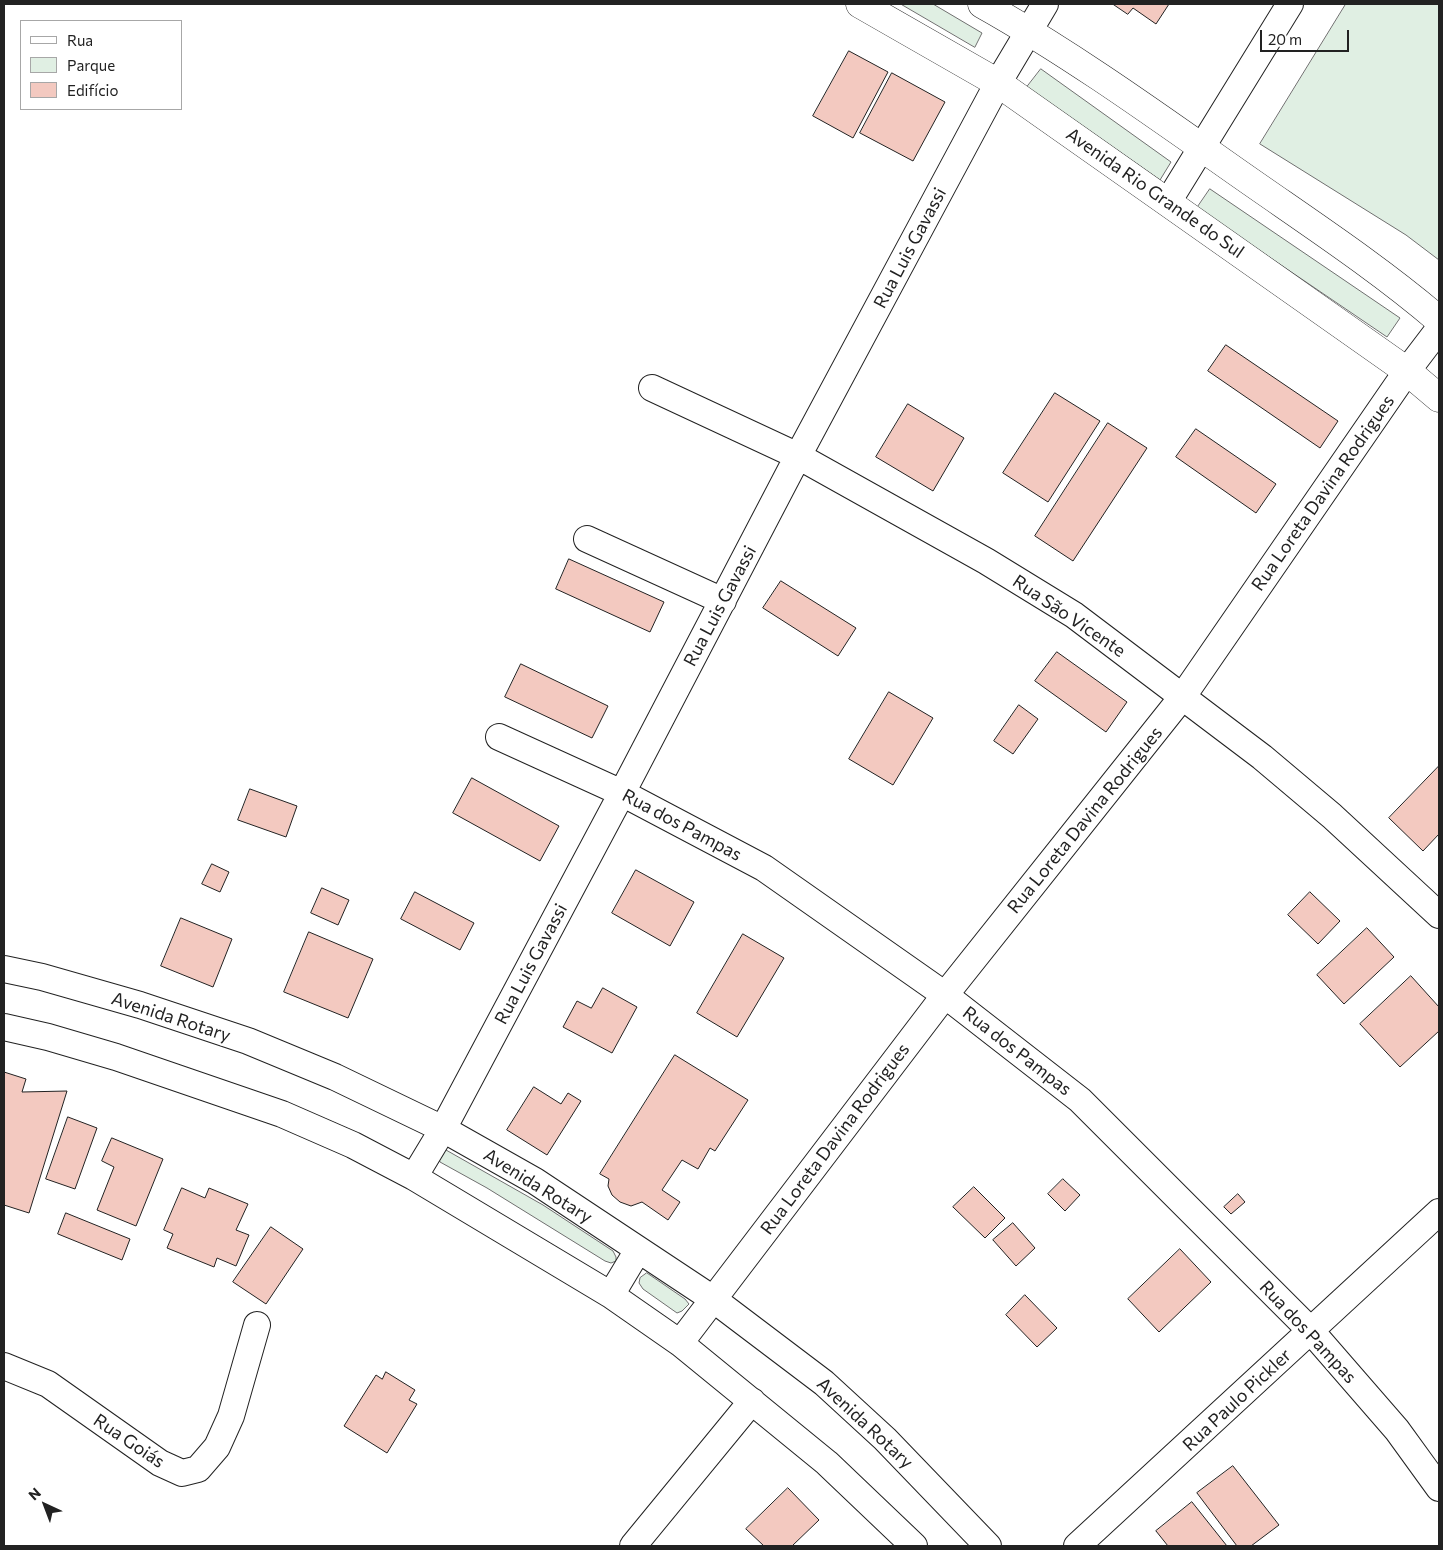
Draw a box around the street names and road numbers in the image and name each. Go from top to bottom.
street label: Avenida Rio Grande do Sul [1062,123,1248,263]
street label: Rua Luis Gavassi [869,184,951,312]
street label: Rua Loreta Davina Rodrigues [1247,391,1399,595]
street label: Rua Luis Gavassi [679,542,761,670]
street label: Rua São Vicente [1008,570,1130,662]
street label: Rua Loreta Davina Rodrigues [1003,722,1167,918]
street label: Rua dos Pampas [619,784,745,866]
street label: Rua Luis Gavassi [490,900,572,1028]
street label: Avenida Rotary [109,988,233,1046]
street label: Rua dos Pampas [958,1002,1076,1100]
street label: Rua Loreta Davina Rodrigues [756,1039,914,1239]
street label: Avenida Rotary [480,1144,596,1228]
street label: Rua dos Pampas [1255,1276,1361,1388]
street label: Rua Paulo Pickler [1178,1344,1296,1456]
street label: Avenida Rotary [812,1373,918,1473]
street label: Rua Goiás [89,1409,169,1473]

